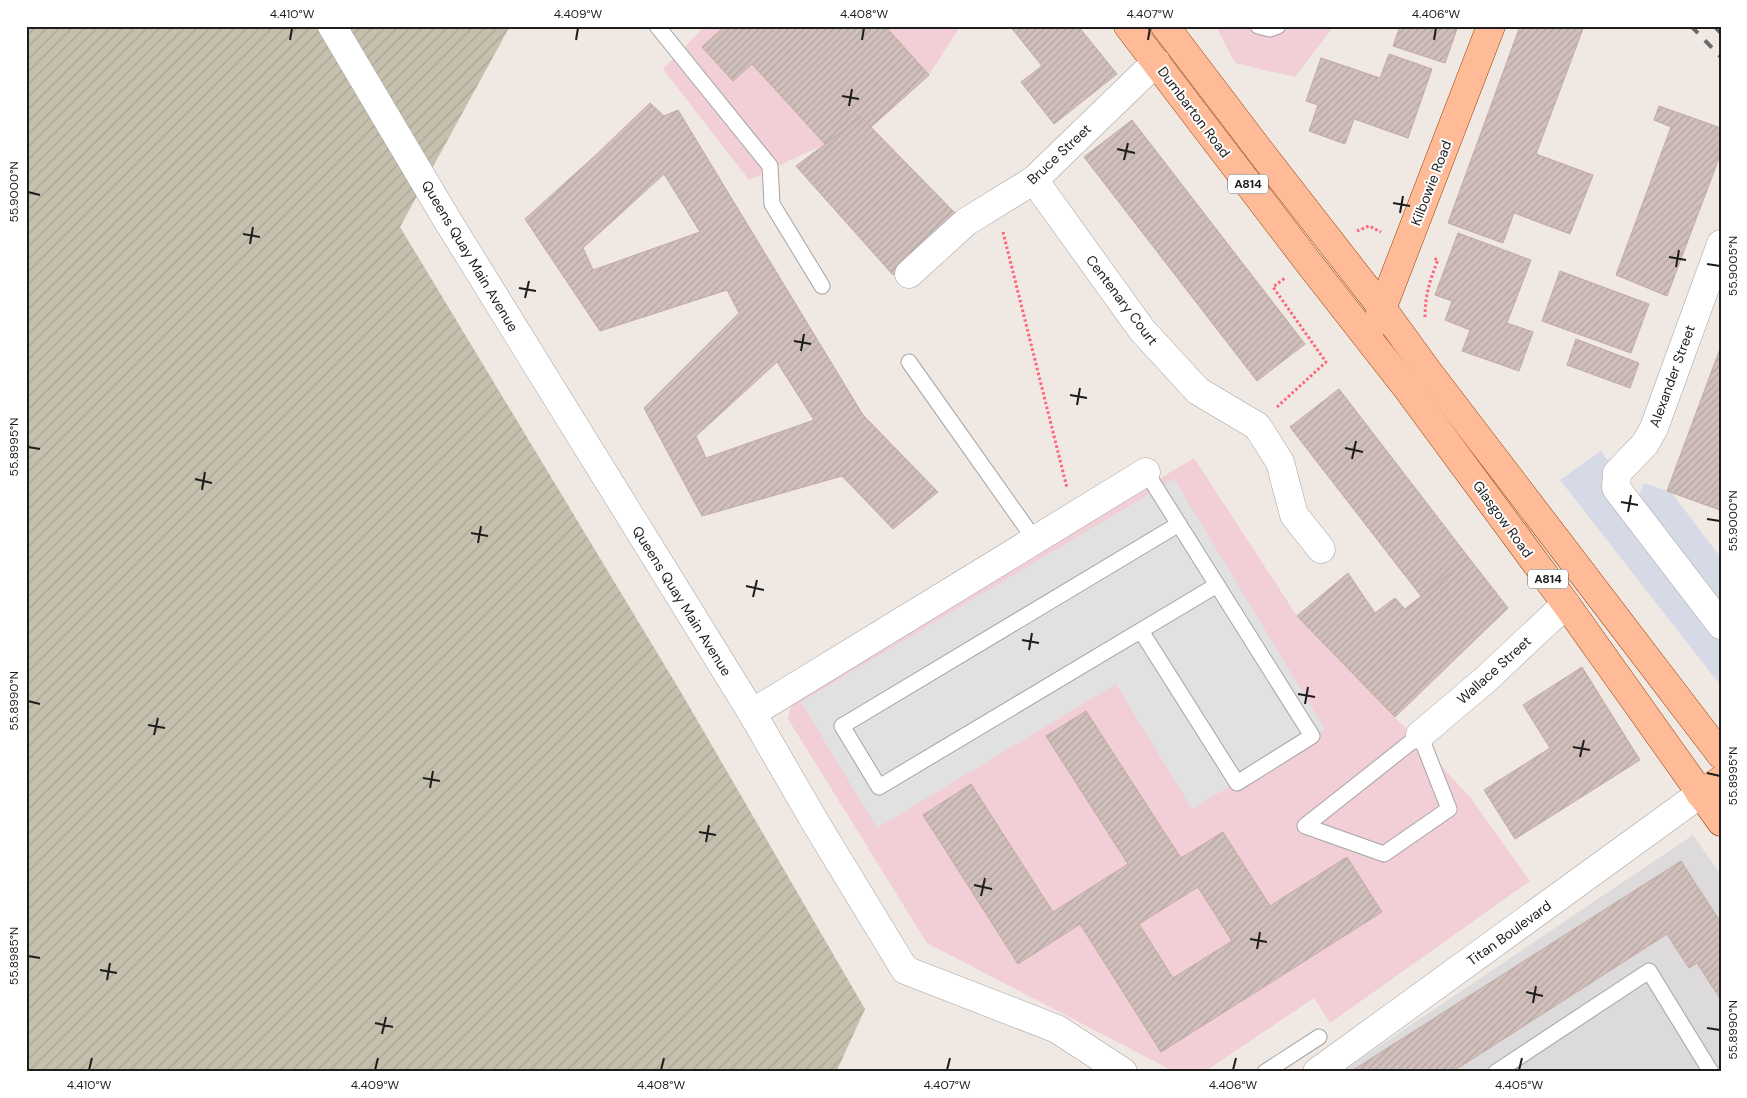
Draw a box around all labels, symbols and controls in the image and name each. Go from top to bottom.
text: 4.410°W [270,6,315,22]
text: 4.409°W [554,6,603,22]
text: 4.408°W [840,6,888,22]
text: 4.407°W [1126,6,1174,22]
text: 4.406°W [1412,6,1461,22]
street label: Dumbarton Road [1154,63,1234,161]
street label: Bruce Street [1023,120,1095,188]
street label: Kilbowie Road [1407,138,1455,228]
text: 55.9000°N [6,161,22,223]
road number: A814 [1228,174,1268,193]
street label: Queens Quay Main Avenue [418,177,522,335]
text: 55.9005°N [1725,236,1741,296]
street label: Centenary Court [1082,251,1162,349]
street label: Alexander Street [1645,322,1699,430]
text: 55.8995°N [6,418,22,476]
street label: Glasgow Road [1469,477,1537,561]
text: 55.9000°N [1725,490,1741,552]
street label: Queens Quay Main Avenue [628,523,736,679]
road number: A814 [1528,570,1568,588]
street label: Wallace Street [1453,632,1535,708]
text: 55.8990°N [6,671,22,731]
text: 55.8995°N [1725,747,1741,805]
street label: Titan Boulevard [1463,896,1555,970]
text: 55.8985°N [6,927,22,985]
text: 55.8990°N [1725,1000,1741,1060]
text: 4.410°W [67,1077,112,1093]
text: 4.409°W [351,1077,400,1093]
text: 4.408°W [637,1077,685,1093]
text: 4.407°W [923,1077,971,1093]
text: 4.406°W [1209,1077,1258,1093]
text: 4.405°W [1495,1077,1543,1093]

